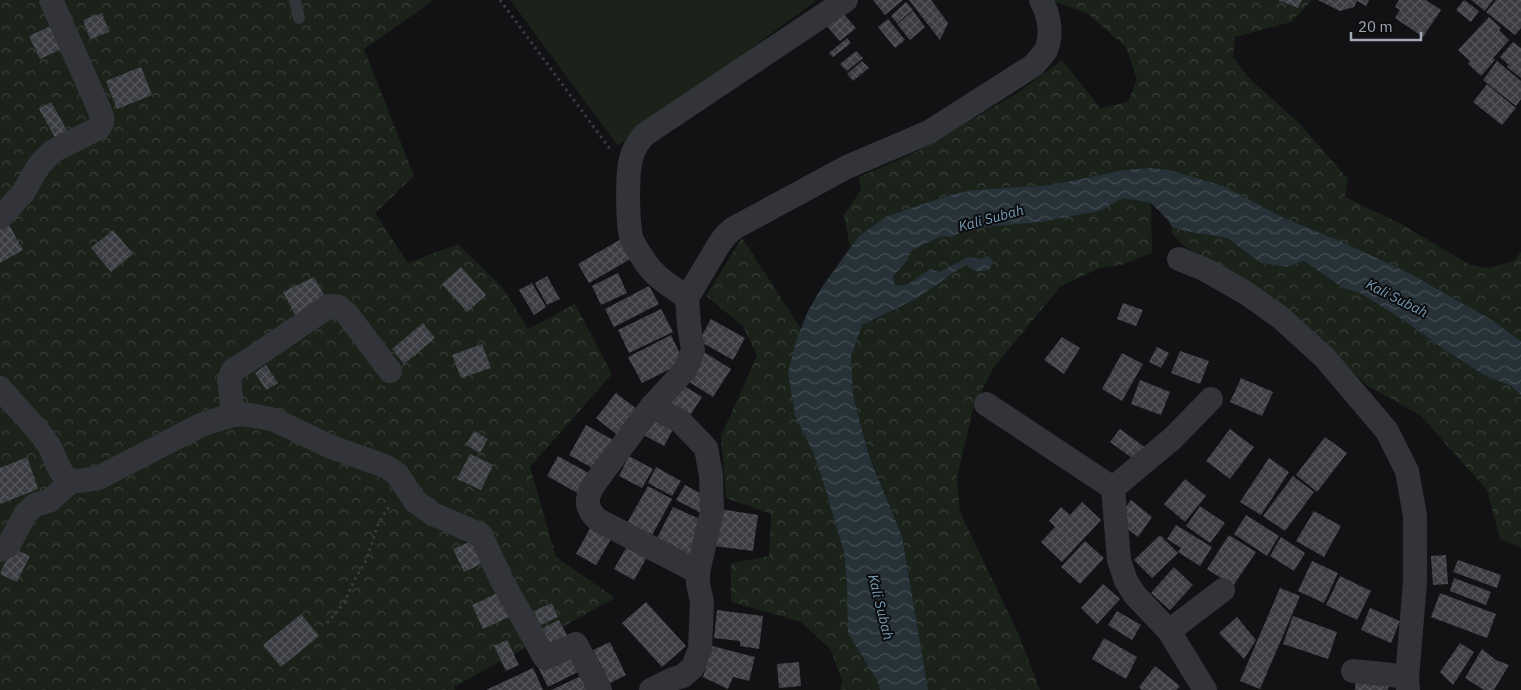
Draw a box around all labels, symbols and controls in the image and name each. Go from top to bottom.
scale bar [1351,10,1421,42]
text: 20 m [1358,17,1393,36]
water label: Kali Subah [956,201,1026,235]
water label: Kali Subah [1363,275,1431,321]
water label: Kali Subah [864,572,898,642]

